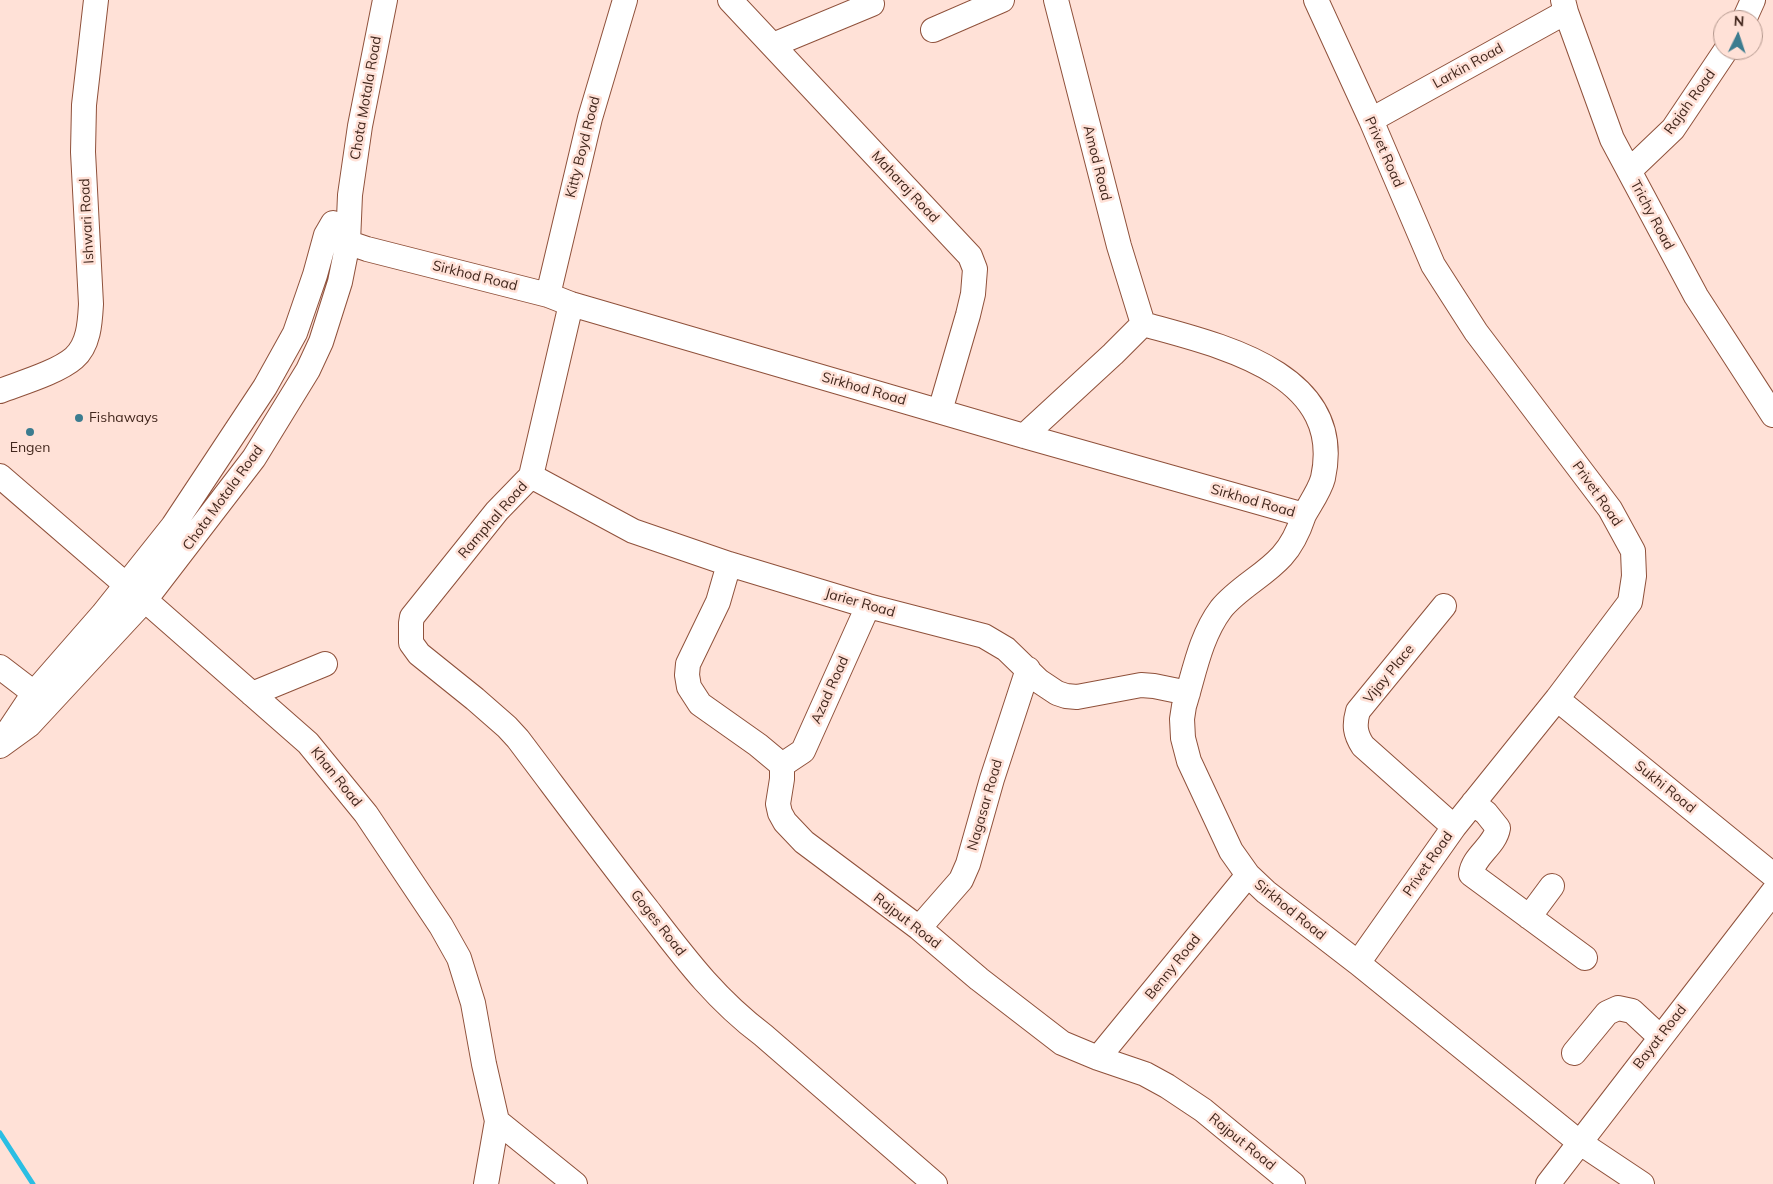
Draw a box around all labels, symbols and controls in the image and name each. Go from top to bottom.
north arrow [1713,10,1763,60]
text: N [1733,12,1745,30]
street label: Chota Motala Road [347,35,385,161]
street label: Larkin Road [1430,40,1506,92]
street label: Rajah Road [1661,66,1719,138]
street label: Kitty Boyd Road [562,94,604,200]
street label: Privet Road [1361,114,1407,190]
street label: Amod Road [1080,124,1114,202]
street label: Maharaj Road [868,148,942,226]
street label: Trichy Road [1627,177,1677,253]
street label: Ishwari Road [76,178,98,264]
street label: Sirkhod Road [431,257,519,295]
street label: Sirkhod Road [820,369,908,409]
place label: Fishaways [89,410,158,426]
marker: Fishaways [73,412,85,424]
marker: Engen [24,426,36,438]
place label: Engen [10,440,50,456]
street label: Chota Motala Road [179,442,267,554]
street label: Privet Road [1569,458,1625,530]
street label: Ramphal Road [455,478,531,562]
street label: Sirkhod Road [1209,481,1297,521]
street label: Jarier Road [823,585,897,621]
street label: Vijay Place [1360,641,1418,707]
street label: Azad Road [808,654,852,726]
street label: Khan Road [307,744,365,810]
street label: Nagasar Road [964,757,1006,853]
street label: Sukhi Road [1631,757,1699,817]
street label: Privet Road [1400,828,1456,900]
street label: Sirkhod Road [1251,876,1329,944]
street label: Goges Road [627,887,689,959]
street label: Rajput Road [870,890,944,952]
street label: Benny Road [1142,931,1204,1003]
street label: Bayat Road [1630,1002,1690,1072]
street label: Rajput Road [1205,1110,1279,1174]

